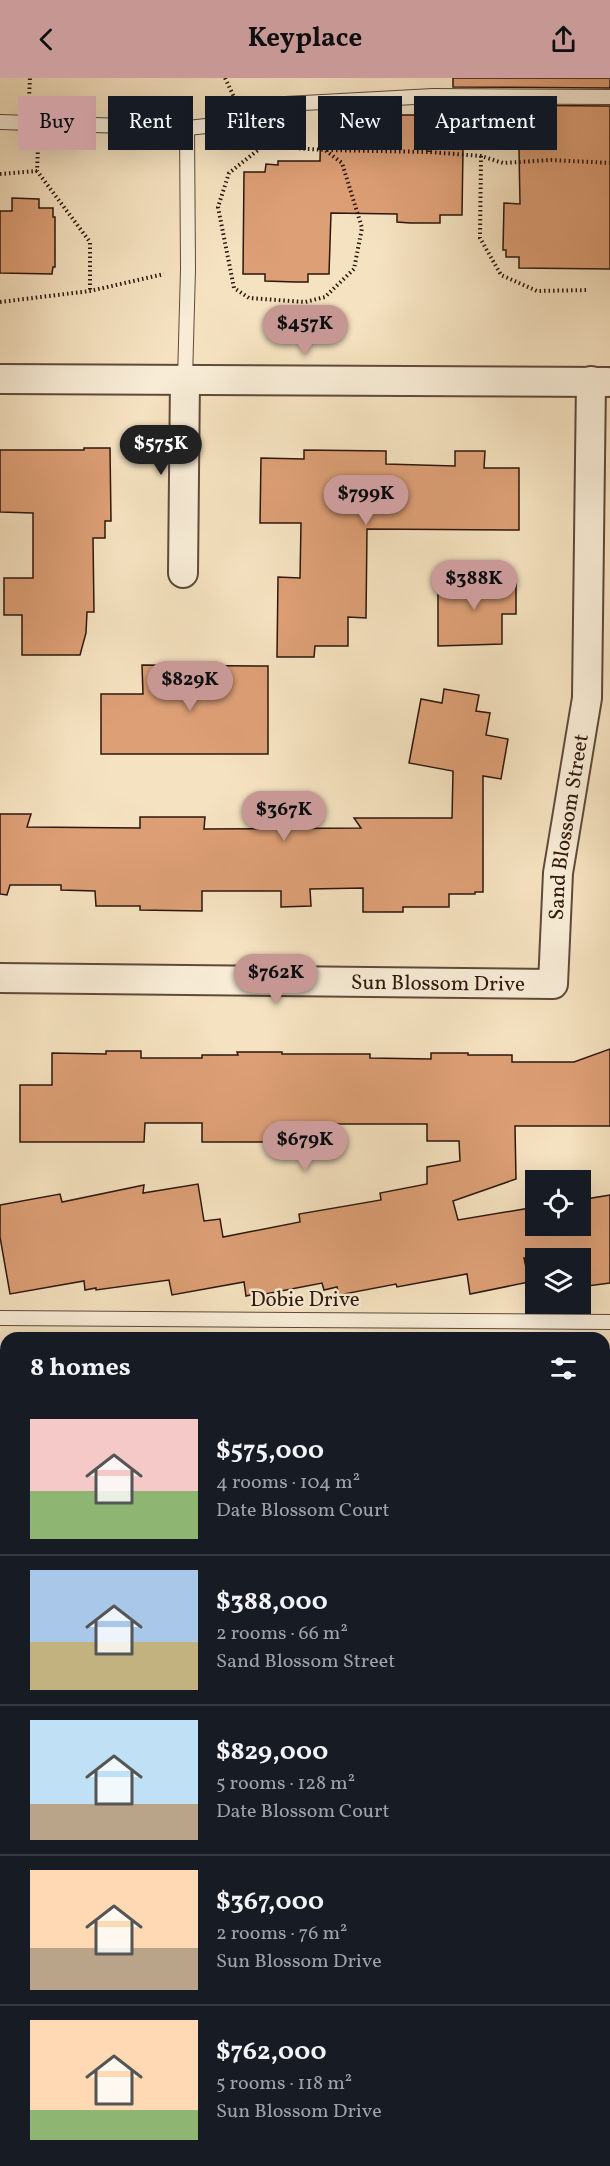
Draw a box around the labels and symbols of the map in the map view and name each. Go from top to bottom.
pin: $457K [263,305,347,356]
pin: $575K [119,425,203,476]
pin: $799K [324,475,408,526]
pin: $388K [432,560,516,611]
pin: $829K [148,661,232,712]
street label: Sand Blossom Street [543,732,597,921]
pin: $367K [242,791,326,842]
pin: $762K [234,954,318,1005]
street label: Sun Blossom Drive [351,969,525,1000]
pin: $679K [263,1121,347,1172]
street label: Dobie Drive [250,1286,360,1315]

